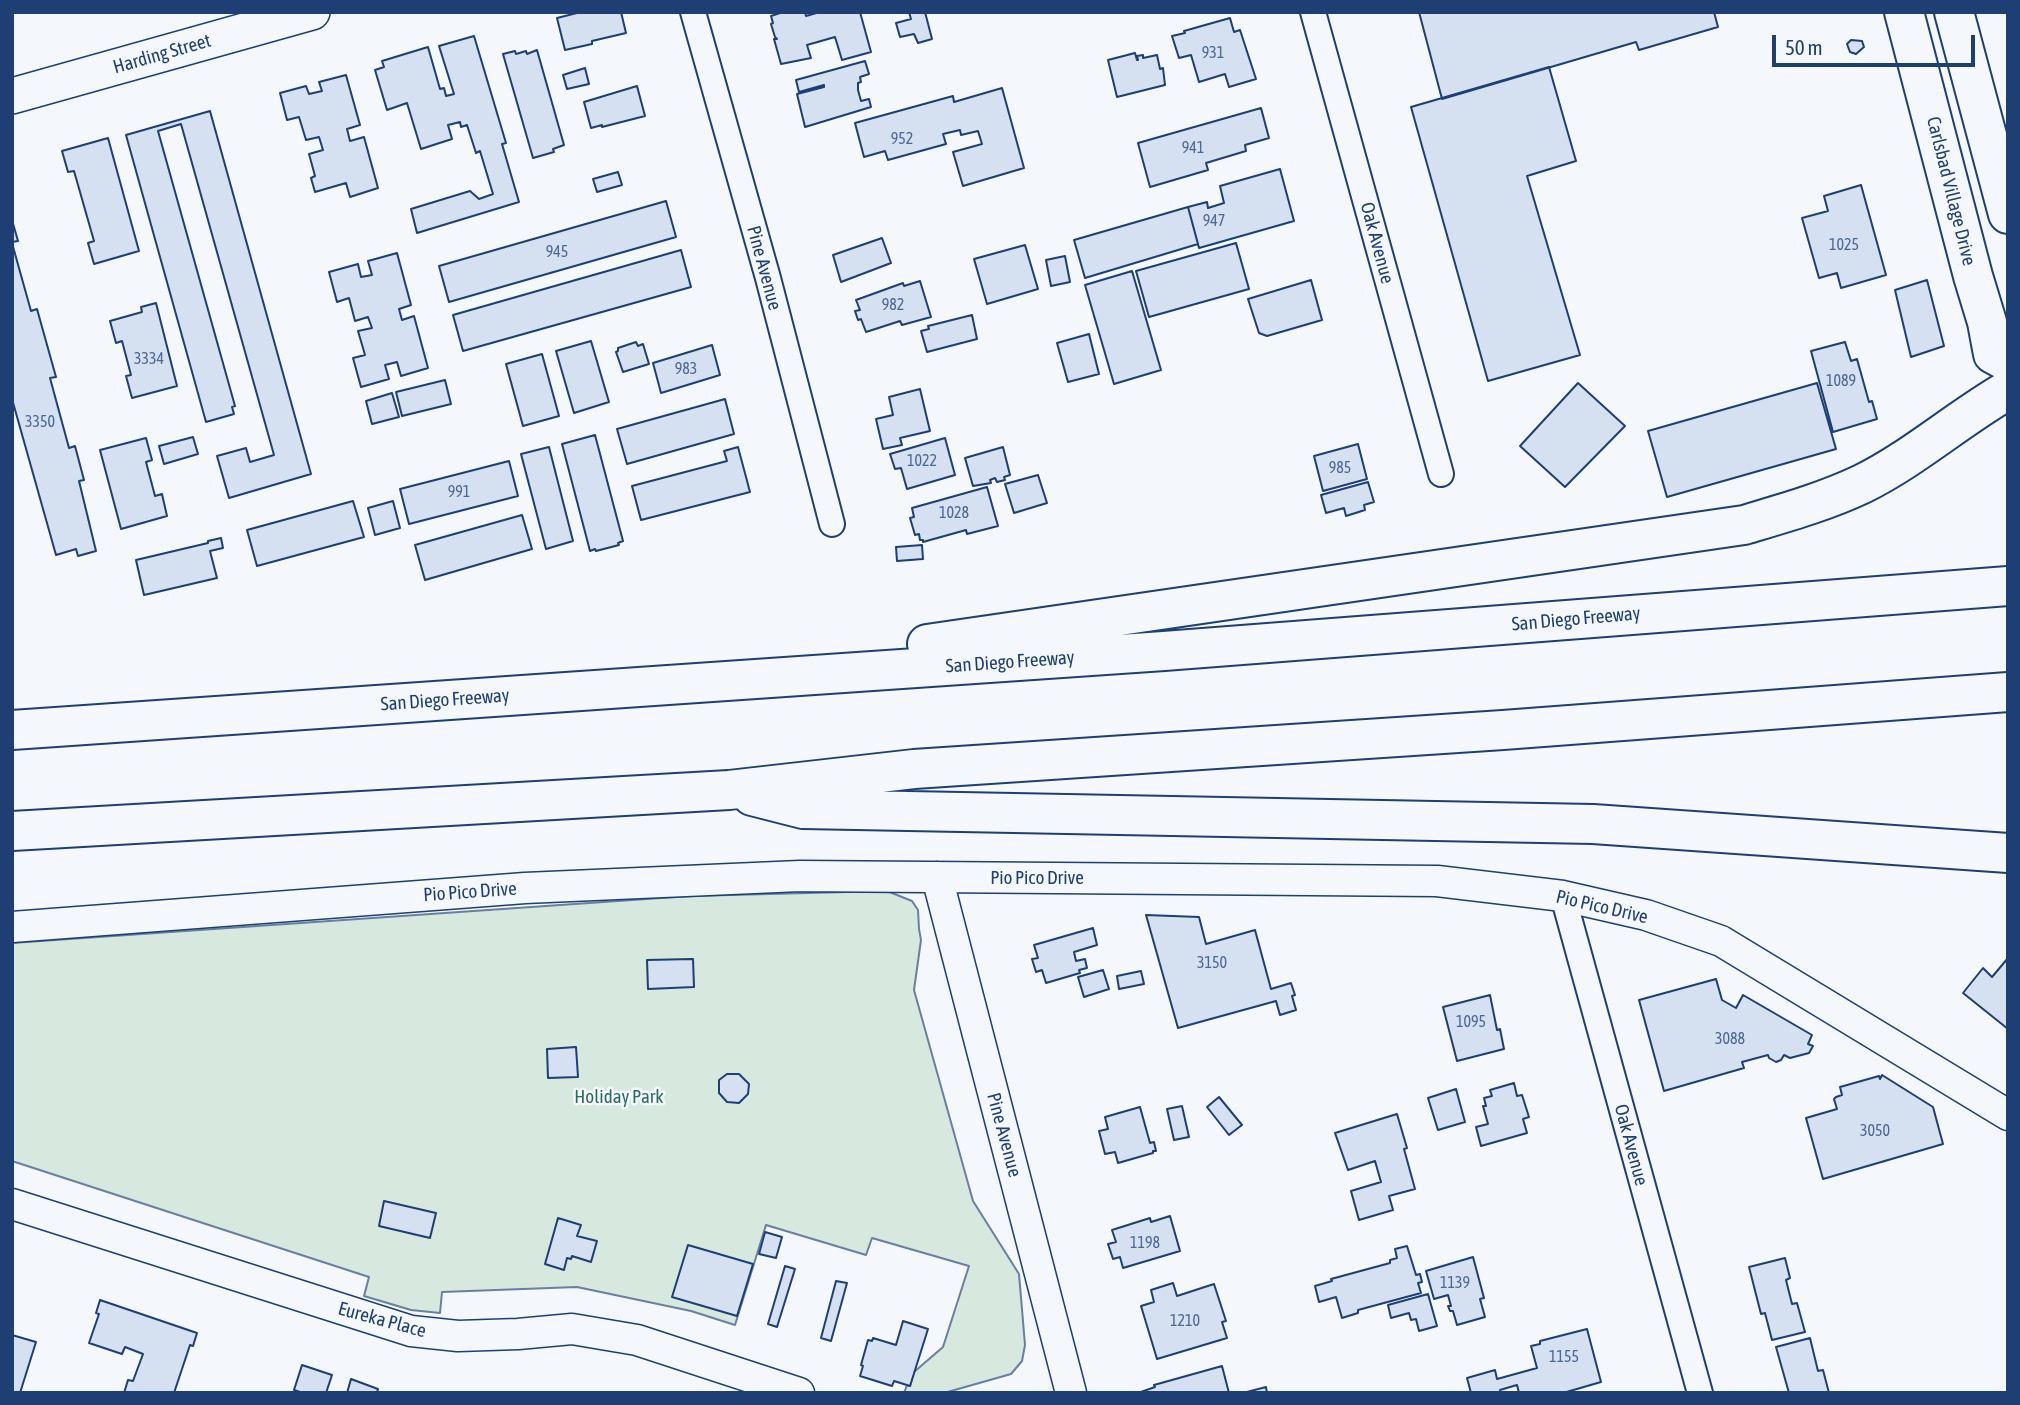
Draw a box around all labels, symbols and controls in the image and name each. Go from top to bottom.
scale bar [1775,21,1978,65]
street label: Harding Street [111,29,213,79]
text: 50 m [1785,35,1823,59]
house number: 931 [1202,43,1224,63]
street label: Carlsbad Village Drive [1921,114,1981,268]
house number: 952 [891,129,913,149]
house number: 941 [1182,138,1204,158]
street label: Oak Avenue [1355,200,1399,286]
house number: 947 [1203,211,1225,231]
street label: Pine Avenue [742,223,786,313]
house number: 1025 [1829,235,1859,255]
house number: 945 [546,242,568,262]
house number: 982 [882,295,904,315]
house number: 3334 [134,349,164,369]
house number: 983 [675,359,697,379]
house number: 1089 [1826,371,1856,391]
house number: 3350 [25,412,55,432]
house number: 1022 [907,451,937,471]
house number: 985 [1329,458,1351,478]
house number: 991 [448,482,470,502]
house number: 1028 [939,503,969,523]
street label: San Diego Freeway [1511,602,1641,636]
street label: San Diego Freeway [945,646,1075,678]
street label: San Diego Freeway [380,684,510,716]
street label: Pio Pico Drive [990,867,1084,889]
street label: Pio Pico Drive [423,877,517,907]
street label: Pio Pico Drive [1554,885,1650,929]
house number: 3150 [1197,953,1227,973]
house number: 1095 [1456,1012,1486,1032]
house number: 3088 [1715,1029,1745,1049]
park label: Holiday Park [574,1086,664,1108]
street label: Pine Avenue [982,1090,1026,1180]
street label: Oak Avenue [1609,1102,1653,1188]
house number: 3050 [1860,1121,1890,1141]
house number: 1198 [1130,1233,1160,1253]
house number: 1139 [1440,1273,1470,1293]
street label: Eureka Place [336,1297,428,1343]
house number: 1210 [1170,1311,1200,1331]
house number: 1155 [1549,1347,1579,1367]

